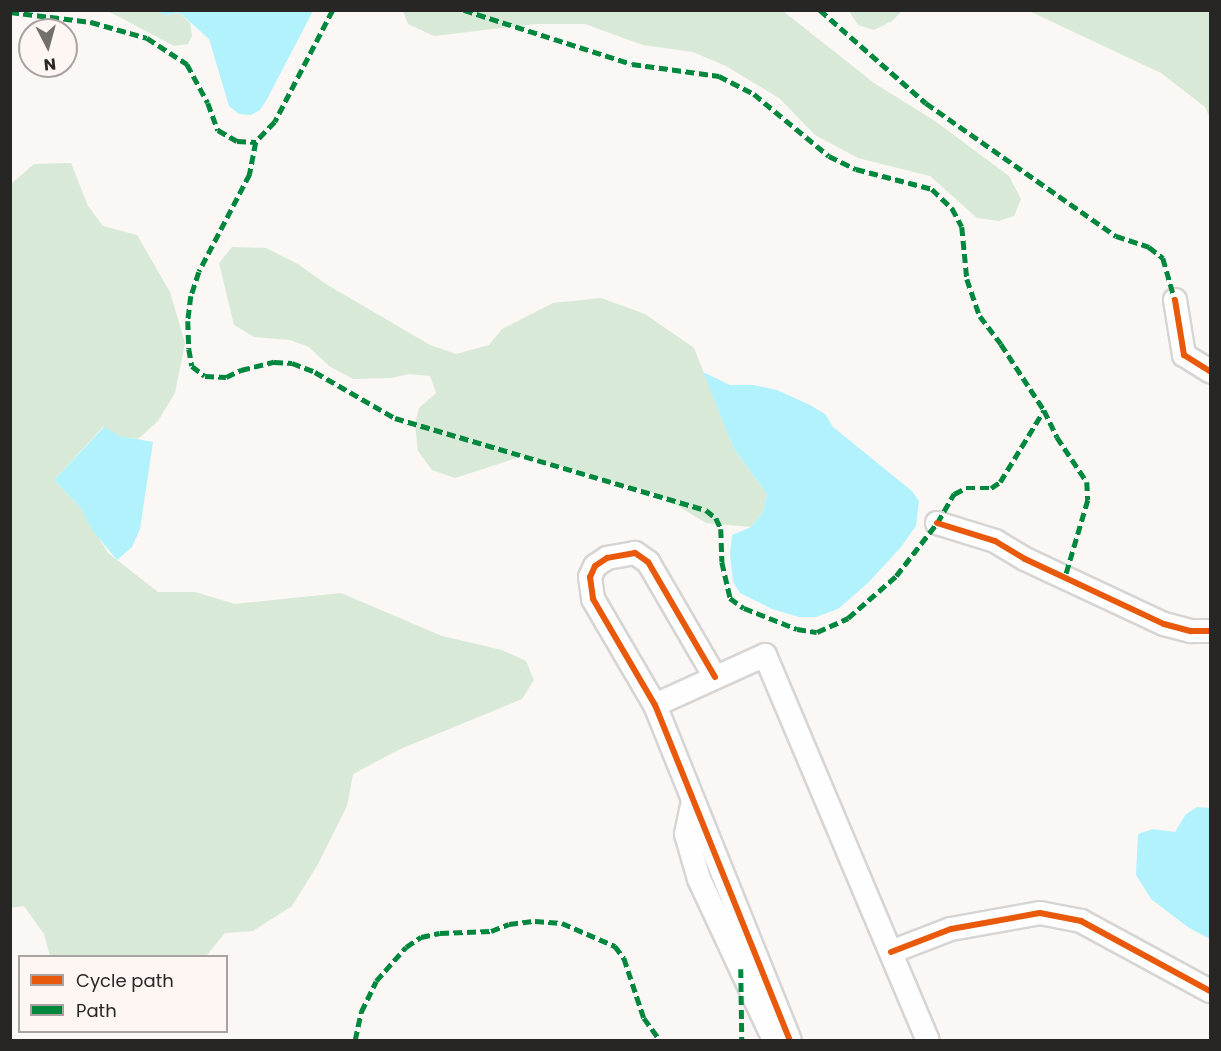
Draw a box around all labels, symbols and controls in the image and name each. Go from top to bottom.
north arrow [18,18,78,78]
text: N [43,52,57,76]
legend [18,955,228,1033]
text: Cycle path [76,968,174,993]
text: Path [76,998,117,1023]

